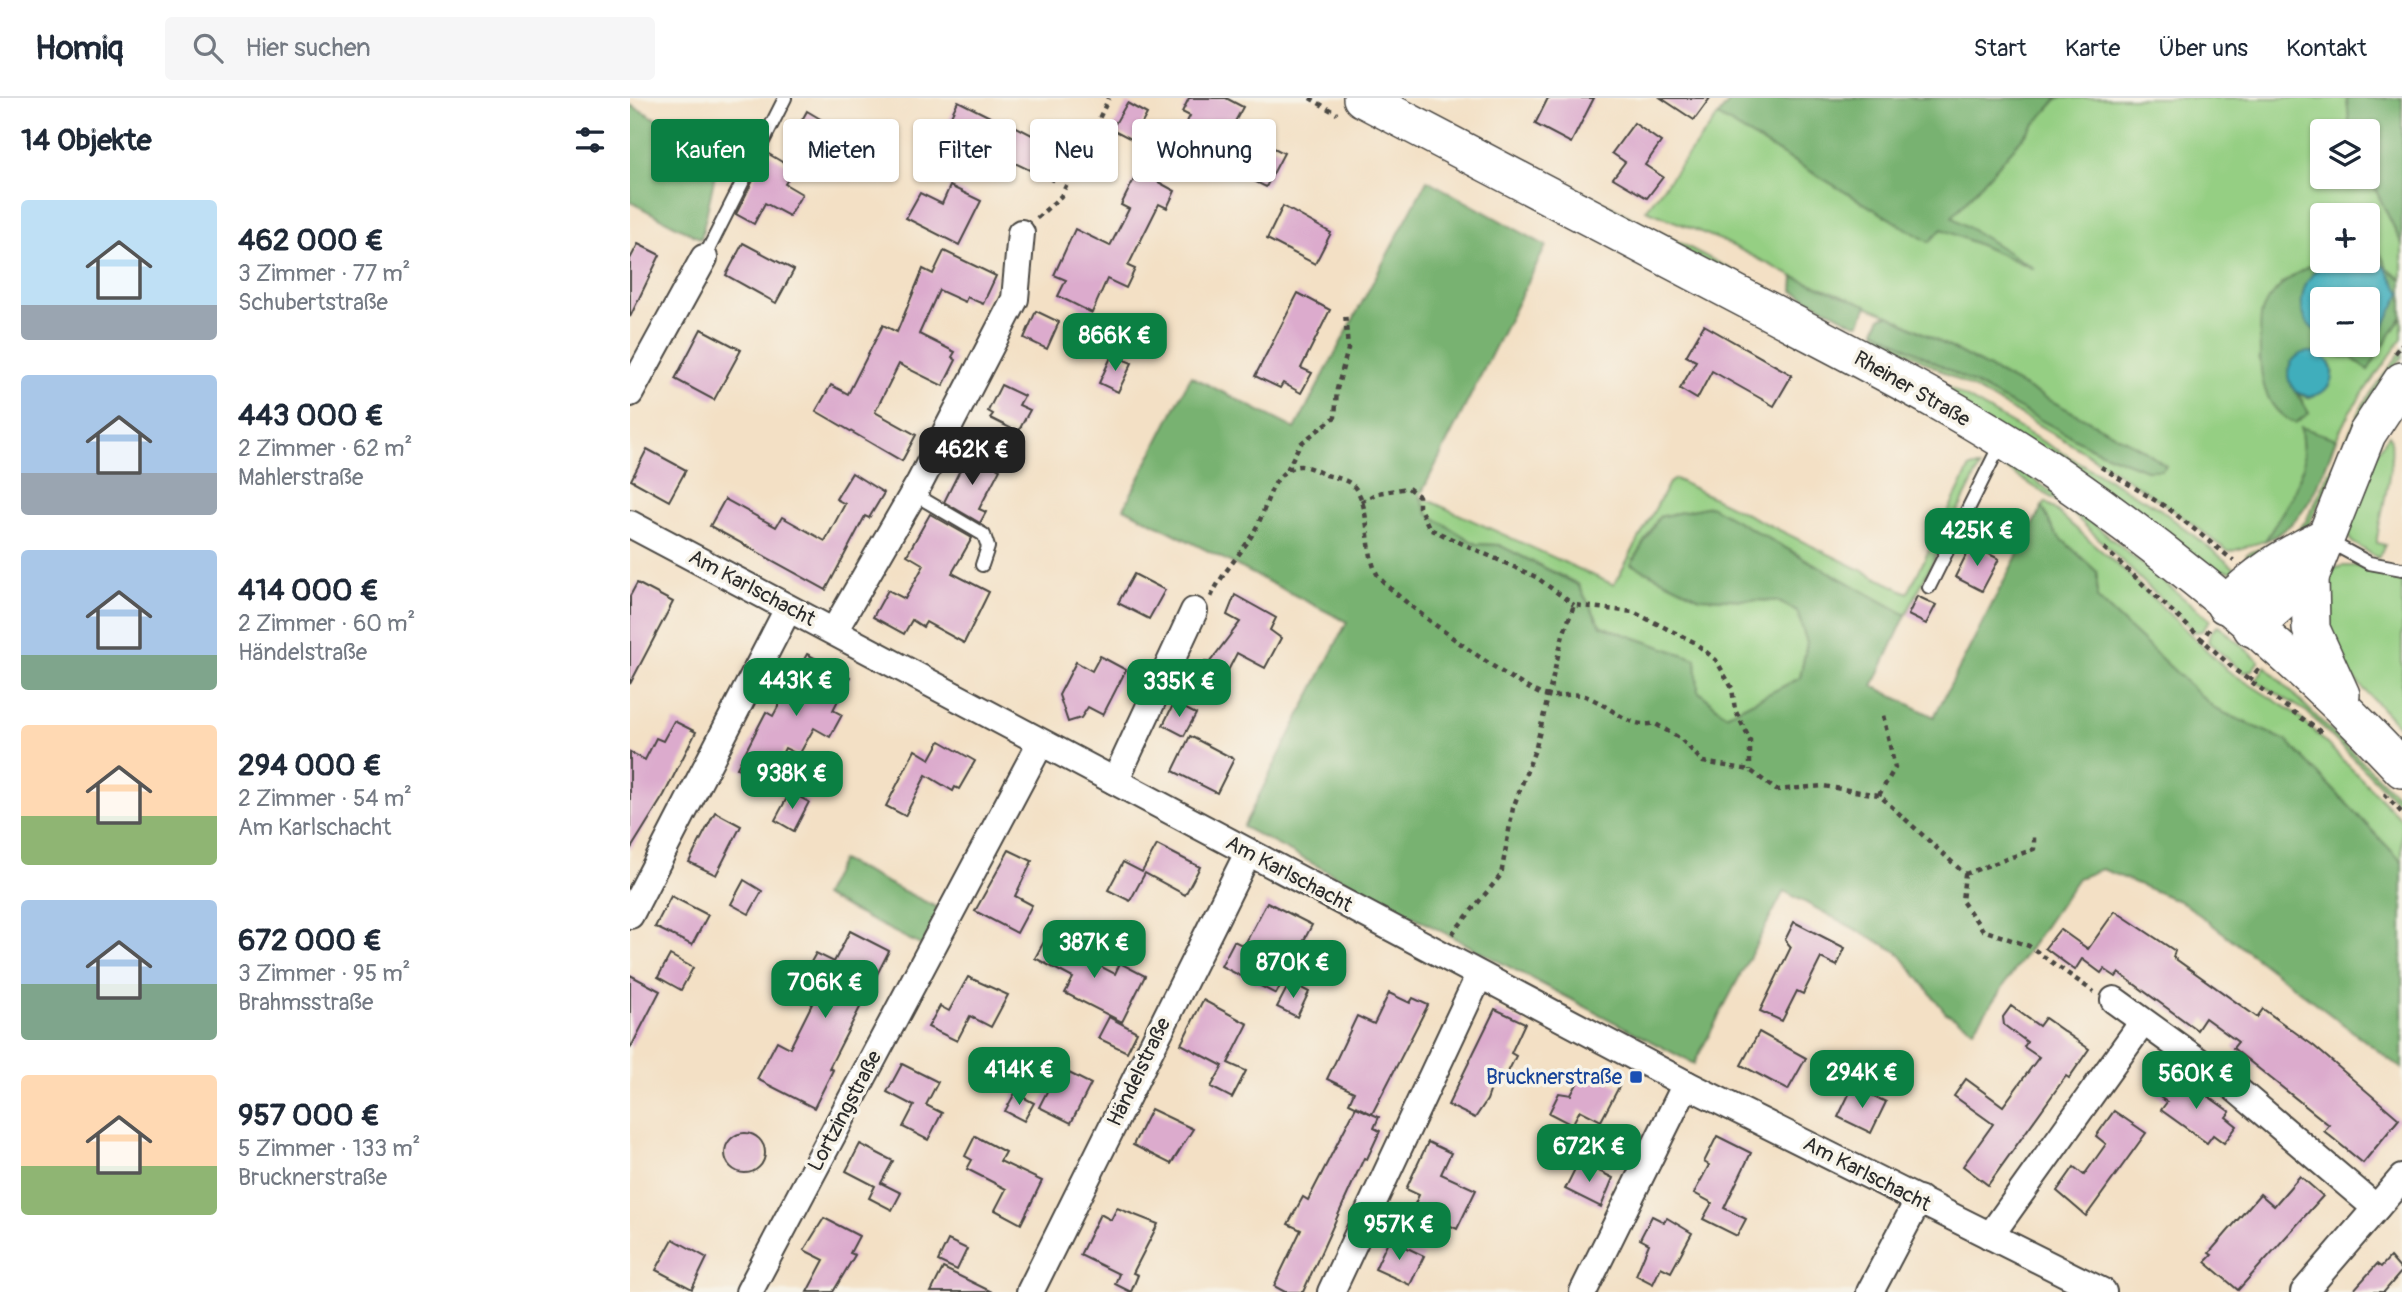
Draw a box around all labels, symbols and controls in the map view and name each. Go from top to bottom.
search box [165,17,655,80]
text: Homiq [35,28,123,69]
icon: search [189,29,227,67]
text: Hier suchen [245,32,371,64]
text: Start [1974,34,2027,63]
text: Karte [2065,34,2120,63]
text: Über uns [2158,34,2248,63]
text: Kontakt [2286,34,2367,63]
chip: Kaufen [651,119,769,182]
chip: Mieten [783,119,899,182]
chip: Filter [913,119,1016,182]
chip: Neu [1030,119,1118,182]
chip: Wohnung [1132,119,1276,182]
map controls [2310,119,2380,357]
button: layers [2310,119,2380,189]
icon: filters [571,121,609,159]
text: 14 Objekte [21,122,152,159]
button: + [2310,203,2380,273]
text: 462 000 € [238,222,384,259]
icon: home [77,228,161,312]
text: 3 Zimmer · 77 m² [238,259,410,288]
button: − [2310,287,2380,357]
text: Schubertstraße [238,288,388,317]
pin: 866K € [1058,314,1172,373]
text: 866K € [1079,321,1151,350]
street label: Rheiner Straße [1849,345,1976,434]
text: 443 000 € [238,397,384,434]
icon: home [77,403,161,487]
pin: 462K € [915,428,1029,487]
text: 2 Zimmer · 62 m² [238,434,412,463]
text: 462K € [935,435,1009,464]
text: Mahlerstraße [238,463,363,492]
pin: 425K € [1920,508,2034,568]
text: 425K € [1941,516,2013,545]
street label: Am Karlschacht [684,543,821,633]
text: 414 000 € [238,572,379,609]
icon: home [77,578,161,662]
text: 2 Zimmer · 60 m² [238,609,415,638]
text: Händelstraße [238,638,367,667]
pin: 443K € [739,658,853,718]
pin: 335K € [1122,660,1236,719]
text: 443K € [759,666,833,695]
text: 335K € [1143,667,1215,696]
text: 294 000 € [238,747,382,784]
pin: 938K € [735,752,849,811]
icon: home [77,753,161,837]
text: 938K € [757,759,827,788]
text: 2 Zimmer · 54 m² [238,784,412,813]
text: Am Karlschacht [238,813,391,842]
street label: Am Karlschacht [1221,829,1358,919]
pin: 387K € [1037,920,1151,980]
text: 672 000 € [238,922,382,959]
icon: home [77,928,161,1012]
text: 387K € [1059,928,1129,957]
pin: 870K € [1236,940,1350,1000]
text: 870K € [1256,948,1330,977]
text: 3 Zimmer · 95 m² [238,959,410,988]
pin: 706K € [768,960,882,1020]
text: 706K € [787,968,863,997]
text: Brahmsstraße [238,988,373,1017]
street label: Händelstraße [1101,1013,1177,1131]
street label: Lortzingstraße [802,1045,888,1176]
pin: 414K € [962,1048,1076,1107]
pin: 294K € [1805,1051,1919,1110]
pin: 560K € [2139,1052,2253,1111]
text: 414K € [984,1055,1054,1084]
text: 294K € [1826,1058,1898,1087]
text: 560K € [2158,1059,2234,1088]
place label: Brucknerstraße [1486,1064,1623,1091]
marker: Brucknerstraße [1628,1069,1644,1085]
text: 957 000 € [238,1097,380,1134]
icon: home [77,1103,161,1187]
pin: 672K € [1532,1124,1646,1184]
street label: Am Karlschacht [1799,1130,1936,1218]
text: 672K € [1553,1132,1625,1161]
text: 5 Zimmer · 133 m² [238,1134,420,1163]
text: Brucknerstraße [238,1163,387,1192]
pin: 957K € [1342,1202,1456,1262]
text: 957K € [1364,1210,1434,1239]

